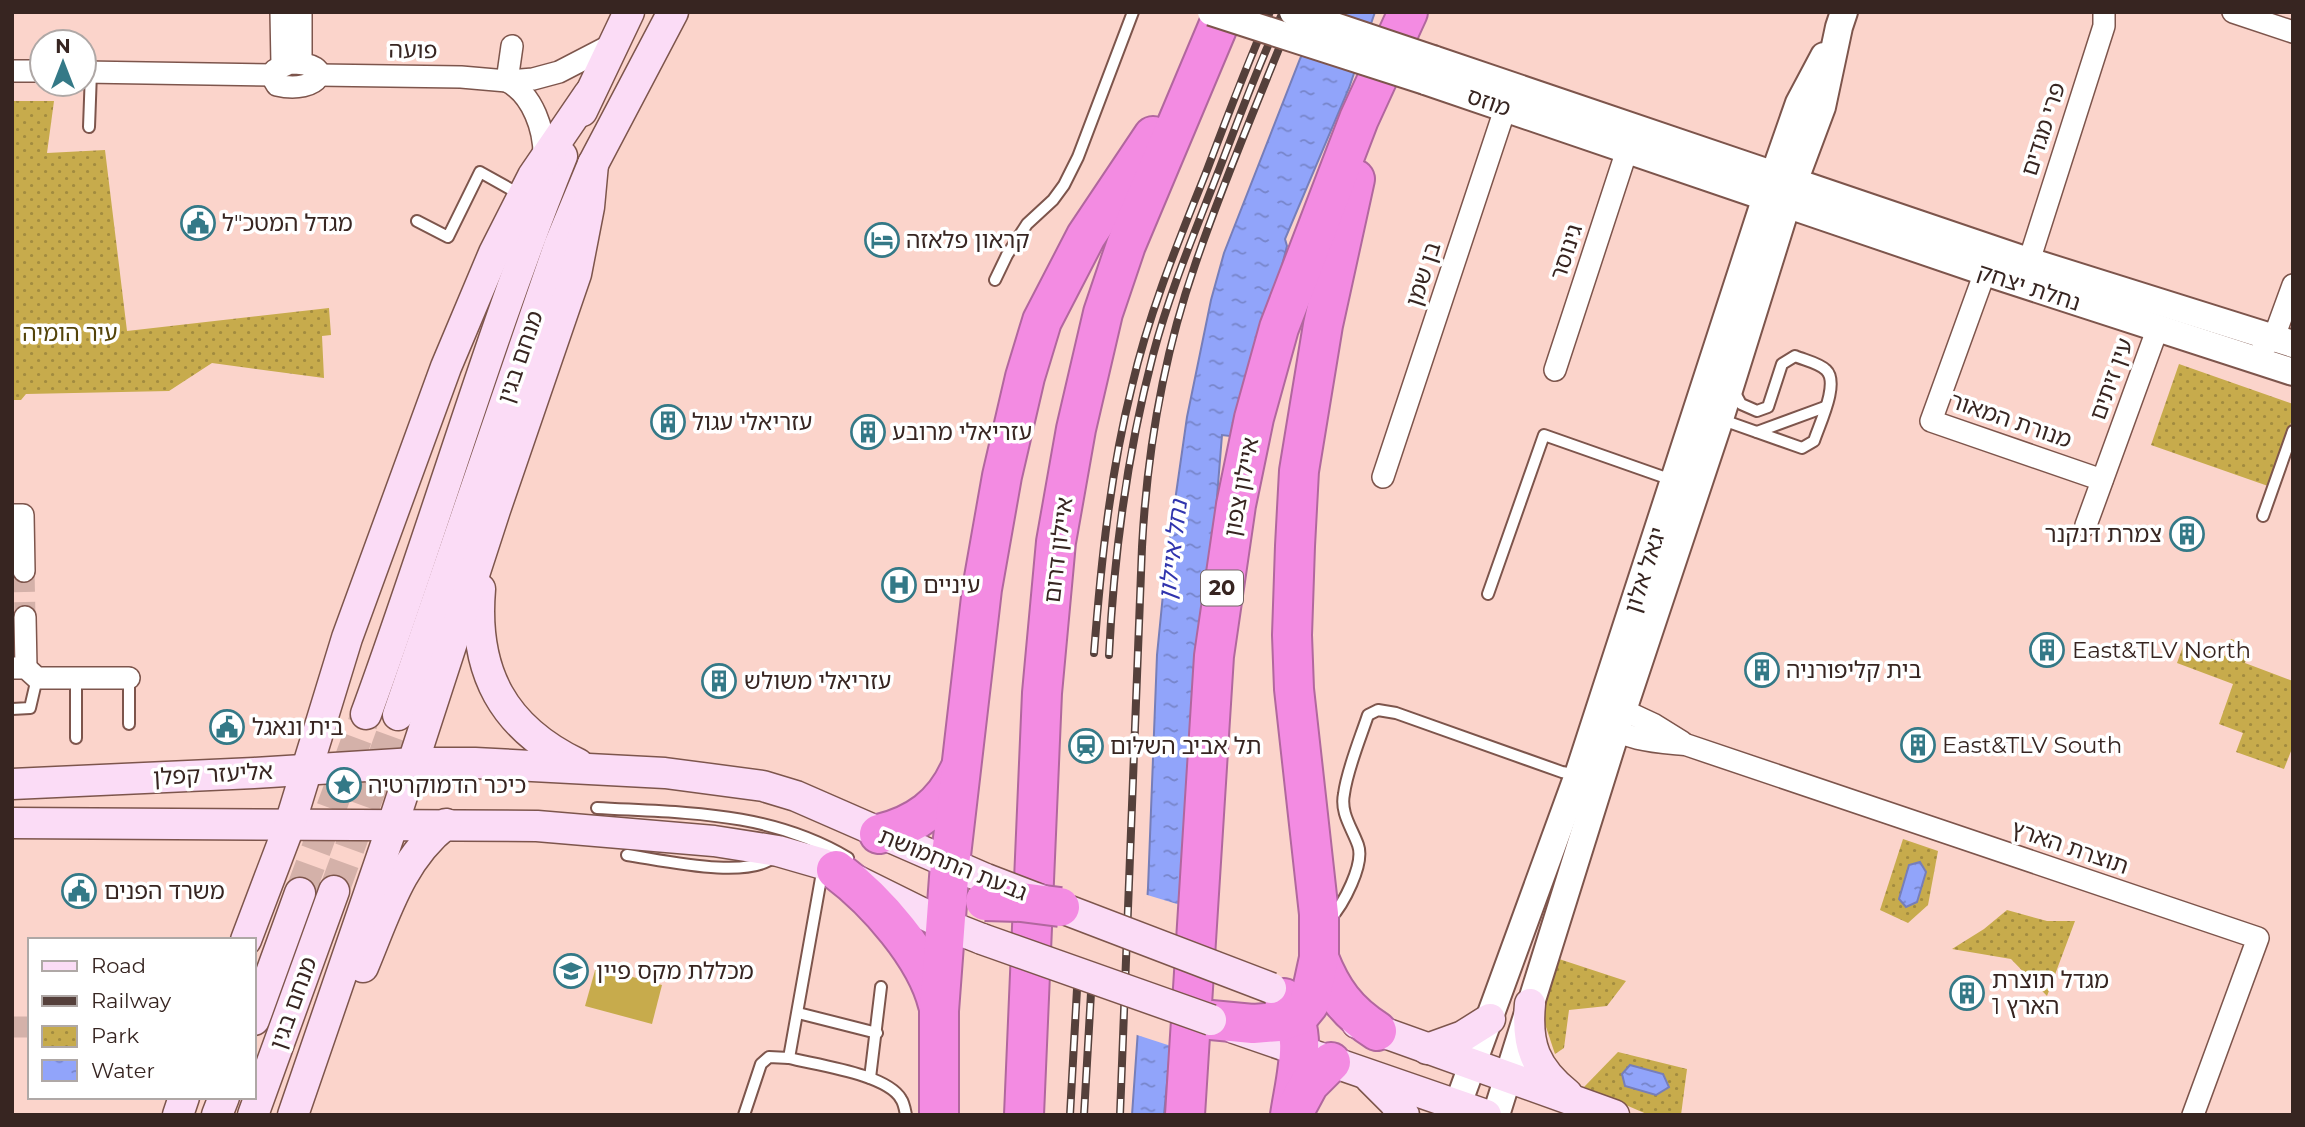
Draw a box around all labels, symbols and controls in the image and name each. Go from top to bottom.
north arrow [28,28,98,98]
text: N [55,35,71,58]
street label: פועה [388,36,438,64]
street label: פרי מגדים [2015,79,2071,179]
street label: מוזס [1463,82,1515,122]
public building icon: מגדל המטכ"ל [179,204,217,242]
place label: מגדל המטכ"ל [222,209,353,237]
street label: גינוסר [1544,220,1588,283]
hotel icon: קראון פלאזה [863,221,901,259]
place label: קראון פלאזה [906,226,1030,254]
street label: בן שמן [1399,238,1447,310]
street label: נחלת יצחק [1974,257,2084,317]
street label: מנחם בגין [491,307,549,407]
park label: עיר הומיה [22,319,118,347]
street label: עין זיתים [2083,334,2139,424]
street label: מנורת המאור [1947,386,2075,454]
building icon: עזריאלי עגול [649,403,687,441]
place label: עזריאלי עגול [692,408,812,436]
building icon: עזריאלי מרובע [849,413,887,451]
place label: עזריאלי מרובע [892,418,1032,446]
street label: איילון צפון [1218,435,1264,539]
street label: איילון דרום [1038,496,1078,604]
water label: נחל איילון [1152,497,1193,601]
building icon: צמרת דנקנר [2168,515,2206,553]
place label: צמרת דנקנר [2044,520,2162,548]
street label: יגאל אלון [1618,523,1672,617]
hospital icon: עיניים [880,566,918,604]
road number: 20 [1201,570,1243,606]
place label: עיניים [923,571,980,599]
building icon: East&TLV North [2028,631,2066,669]
place label: East&TLV North [2072,636,2251,664]
building icon: בית קליפורניה [1743,651,1781,689]
place label: בית קליפורניה [1786,656,1922,684]
building icon: עזריאלי משולש [700,662,738,700]
place label: עזריאלי משולש [744,667,891,695]
public building icon: בית ונאגל [208,708,246,746]
place label: בית ונאגל [252,713,344,741]
building icon: East&TLV South [1899,726,1937,764]
station icon: תל אביב השלום [1067,727,1105,765]
place label: East&TLV South [1942,731,2122,759]
place label: תל אביב השלום [1110,732,1262,760]
street label: אליעזר קפלן [152,757,274,791]
place icon: כיכר הדמוקרטיה [325,766,363,804]
place label: כיכר הדמוקרטיה [368,771,526,799]
street label: תוצרת הארץ [2008,814,2132,880]
street label: גבעת התחמושת [875,822,1032,907]
public building icon: משרד הפנים [60,872,98,910]
place label: משרד הפנים [104,877,225,905]
legend [28,938,256,1099]
school or university icon: מכללת מקס פיין [552,952,590,990]
text: Road [91,953,146,978]
street label: מנחם בגין [263,953,323,1053]
place label: מכללת מקס פיין [596,957,754,985]
place label: מגדל תוצרת הארץ 1 [1992,966,2109,1020]
building icon: מגדל תוצרת הארץ 1 [1948,974,1986,1012]
text: Railway [91,988,172,1013]
text: Park [91,1023,139,1048]
text: Water [91,1058,155,1083]

